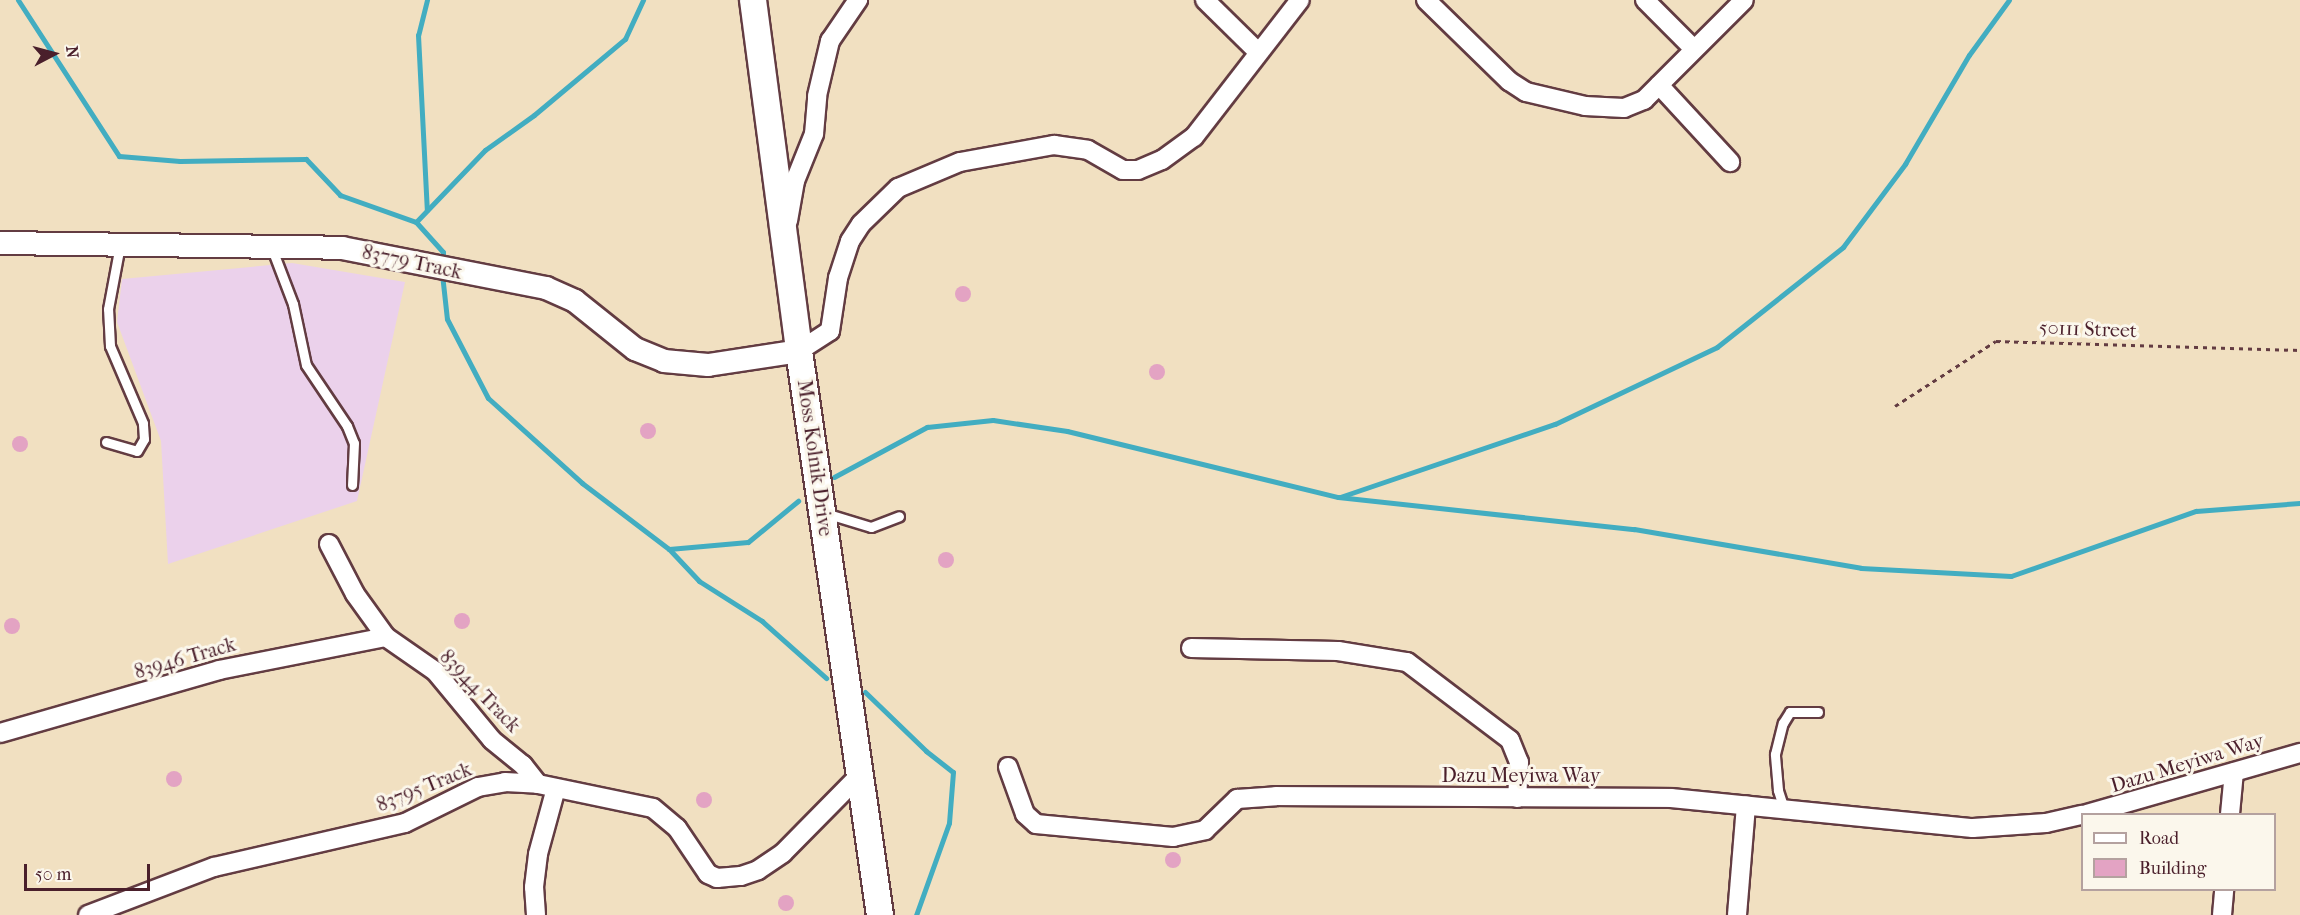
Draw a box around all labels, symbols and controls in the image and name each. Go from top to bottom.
north arrow [24,24,84,84]
text: N [62,45,82,59]
street label: 83779 Track [360,240,464,284]
street label: 50111 Street [2039,315,2137,343]
street label: Moss Kolnik Drive [792,378,838,538]
street label: 83946 Track [132,632,238,684]
street label: 83944 Track [435,645,525,737]
street label: Dazu Meyiwa Way [2108,728,2266,798]
street label: 83795 Track [373,757,475,817]
street label: Dazu Meyiwa Way [1442,763,1600,787]
legend [2081,813,2276,891]
text: Road [2139,828,2179,849]
scale bar [27,852,153,890]
text: Building [2139,858,2206,879]
text: 50 m [35,864,71,885]

